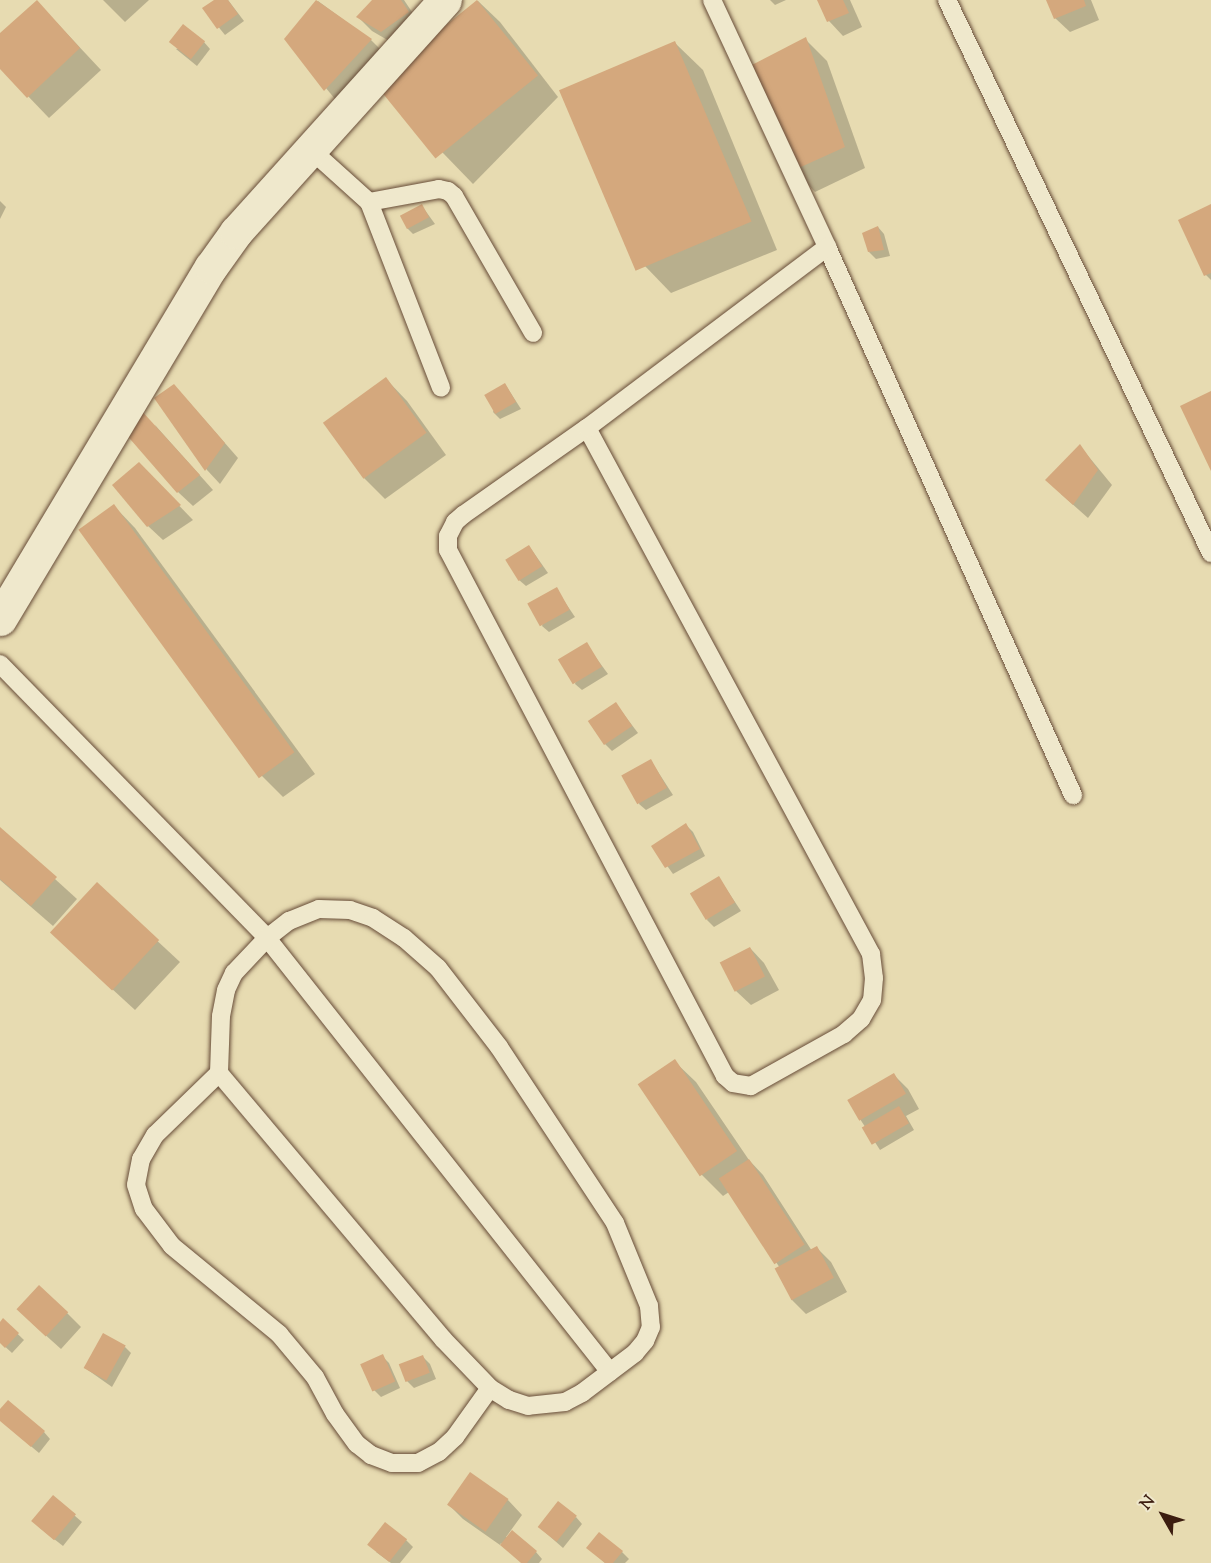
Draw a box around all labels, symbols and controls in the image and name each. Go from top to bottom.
north arrow [1133,1485,1193,1545]
text: N [1136,1491,1162,1516]

